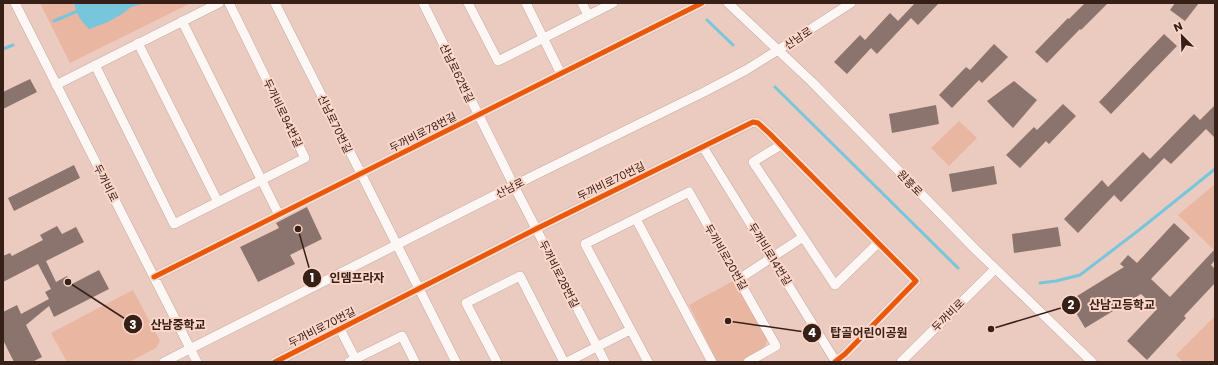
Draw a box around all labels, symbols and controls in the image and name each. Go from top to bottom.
north arrow [1162,16,1202,56]
text: N [1171,18,1185,36]
street label: 산남로 [781,23,815,53]
street label: 산남로62번길 [436,41,478,105]
street label: 두꺼비로94번길 [259,76,307,150]
street label: 산남로70번길 [314,92,356,156]
street label: 두꺼비로78번길 [387,108,459,156]
street label: 두꺼비로70번길 [574,158,648,204]
street label: 두꺼비로 [90,161,122,205]
street label: 원흥로 [894,167,926,199]
street label: 산남로 [493,174,527,202]
street label: 두꺼비로14번길 [744,220,796,288]
street label: 두꺼비로20번길 [701,221,751,293]
street label: 두꺼비로28번길 [535,237,583,311]
callout: 인뎀프라자 [302,266,393,290]
text: 1 [310,269,314,286]
text: 인뎀프라자 [329,269,385,286]
callout: 산남고등학교 [1061,293,1163,317]
street label: 두꺼비로 [928,295,968,335]
text: 2 [1068,296,1075,313]
text: 산남고등학교 [1089,296,1155,313]
street label: 두꺼비로70번길 [286,303,358,351]
callout: 산남중학교 [123,312,214,336]
text: 3 [129,316,137,333]
text: 산남중학교 [150,316,206,333]
callout: 탑골어린이공원 [802,321,916,345]
text: 4 [808,324,816,341]
text: 탑골어린이공원 [830,324,908,341]

